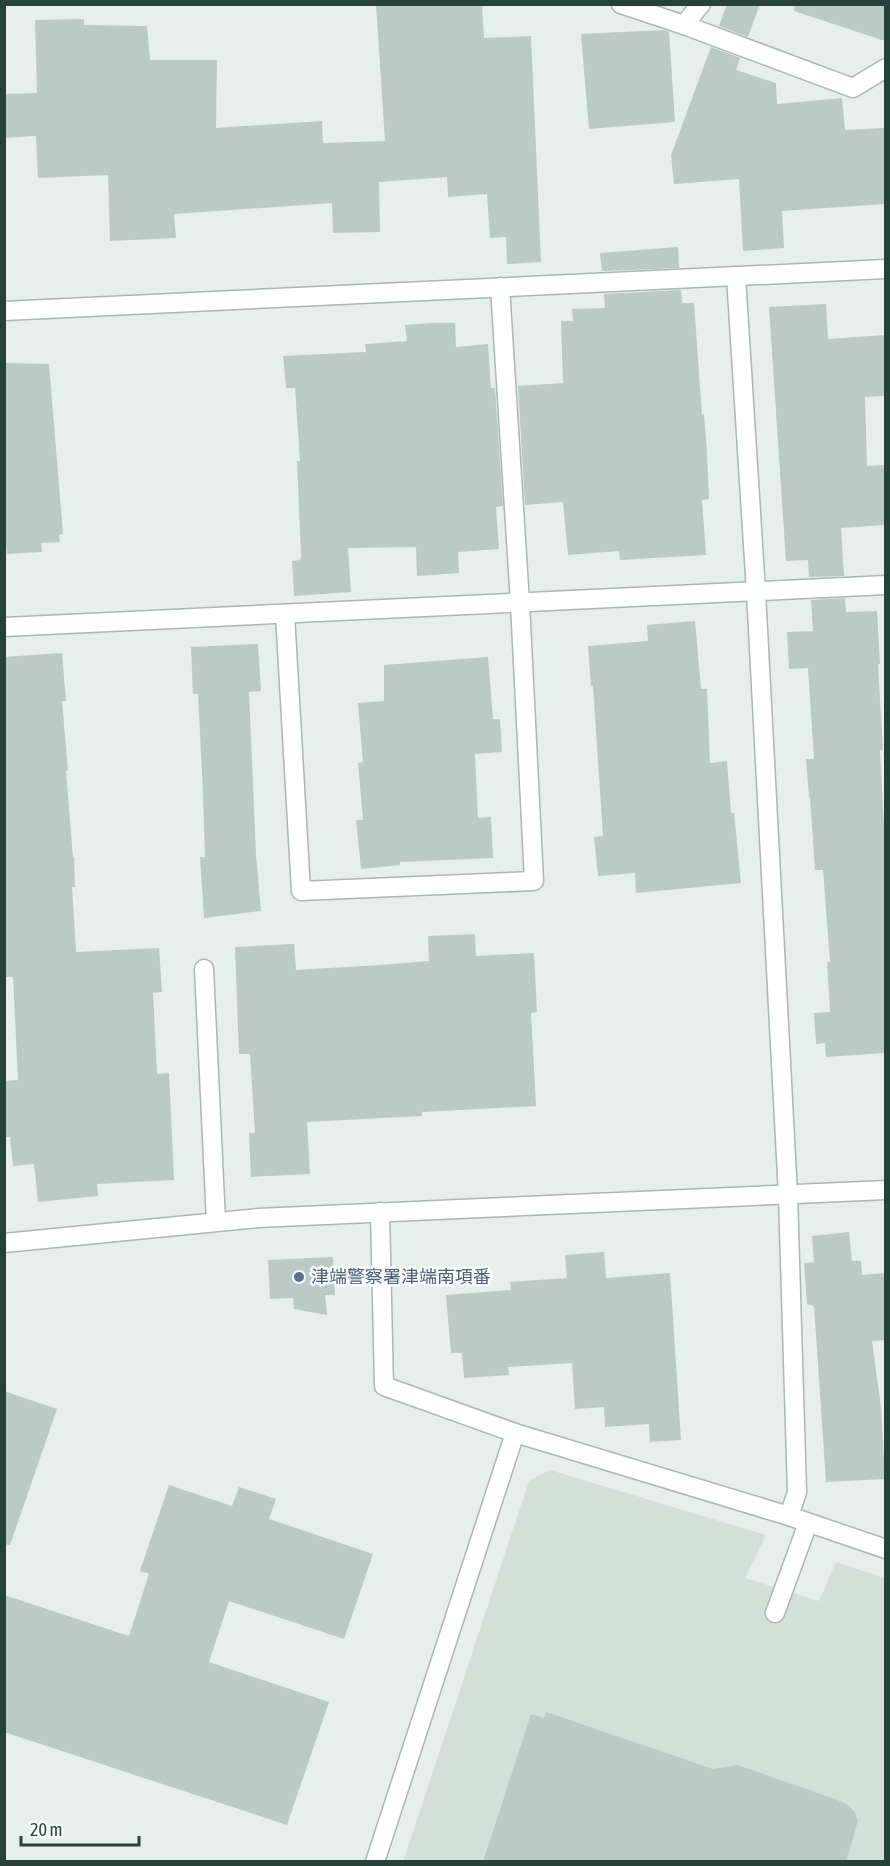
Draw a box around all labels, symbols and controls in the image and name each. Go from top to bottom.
place label: 津端警察署津端南項番 [311,1266,491,1287]
marker: 津端警察署津端南項番 [292,1270,306,1284]
scale bar [21,1809,140,1847]
text: 20 m [30,1819,62,1840]

